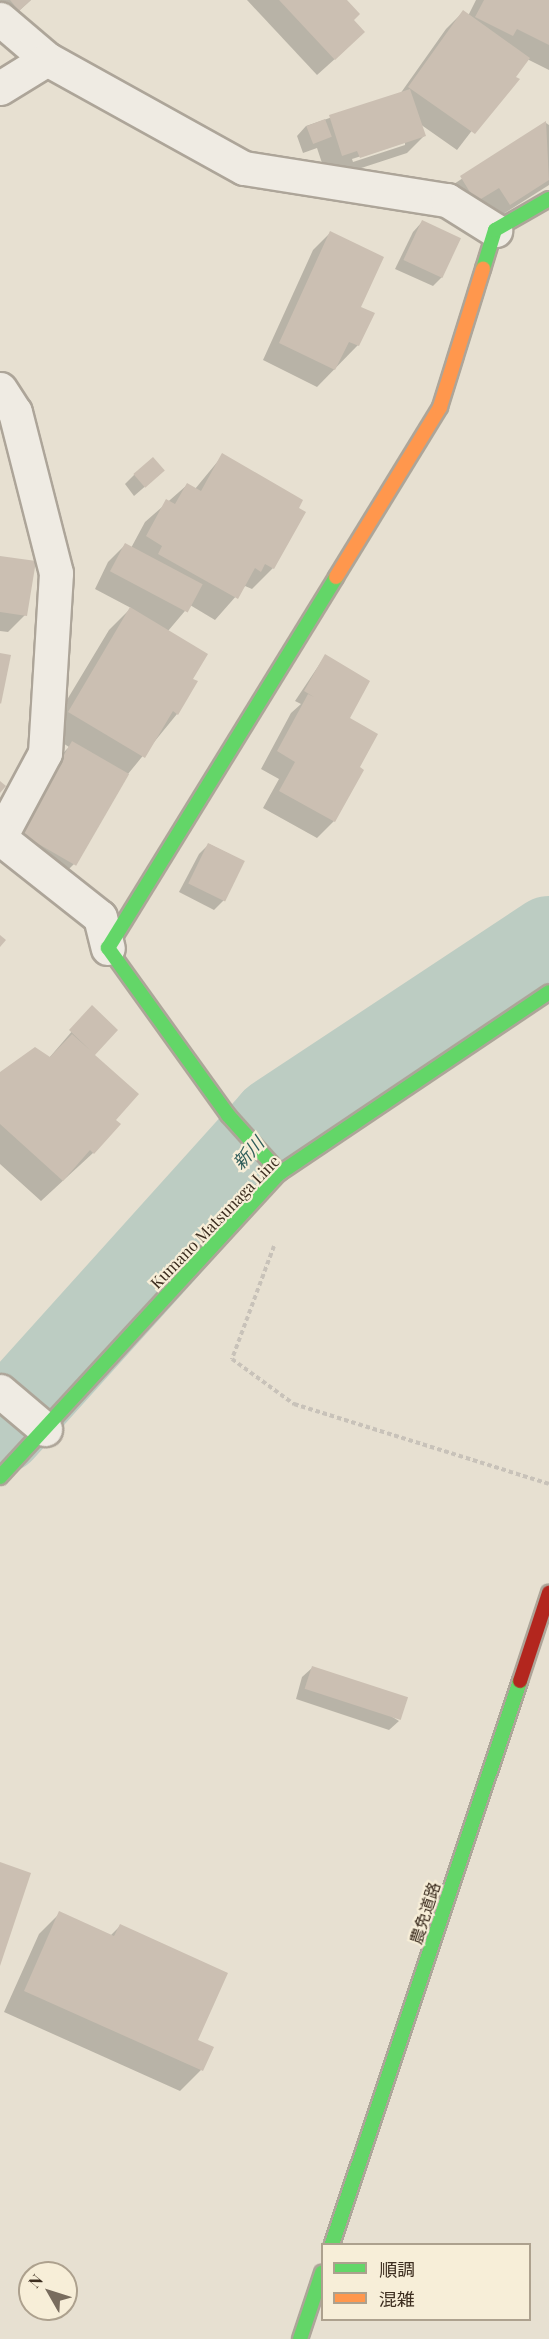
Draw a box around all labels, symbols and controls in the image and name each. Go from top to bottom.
water label: 新川 [228,1132,268,1174]
street label: Kumano Matsunaga Line [146,1151,284,1293]
street label: 農免道路 [406,1880,444,1946]
legend [321,2243,531,2321]
text: 順調 [379,2257,415,2281]
north arrow [18,2261,78,2321]
text: N [23,2270,47,2292]
text: 混雑 [379,2287,415,2311]

